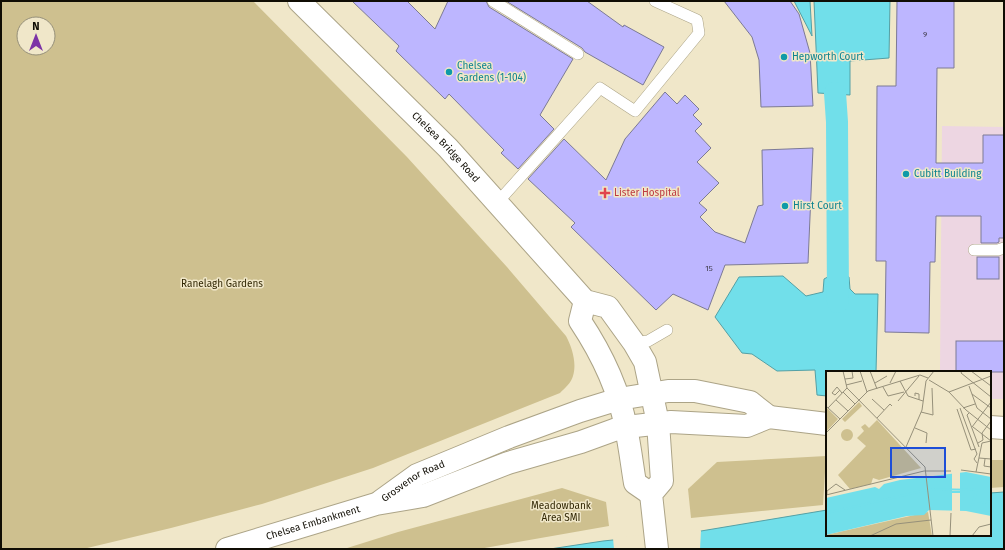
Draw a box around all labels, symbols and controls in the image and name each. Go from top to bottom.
north arrow [16,16,56,56]
text: N [32,20,40,33]
house number: 9 [923,30,927,39]
place label: Hepworth Court [792,51,864,63]
marker: Hepworth Court [779,52,789,62]
place label: Chelsea Gardens (1-104) [457,60,526,84]
marker: Chelsea Gardens (1-104) [444,67,454,77]
street label: Chelsea Bridge Road [409,109,482,185]
place label: Cubitt Building [914,168,982,180]
marker: Cubitt Building [901,169,911,179]
marker: Lister Hospital [599,187,611,199]
place label: Lister Hospital [614,187,680,199]
place label: Hirst Court [793,200,842,212]
marker: Hirst Court [780,201,790,211]
house number: 15 [705,264,713,273]
park label: Ranelagh Gardens [181,278,263,290]
inset map [826,371,991,536]
street label: Grosvenor Road [379,458,447,505]
park label: Meadowbank Area SMI [531,500,592,524]
street label: Chelsea Embankment [265,503,362,543]

